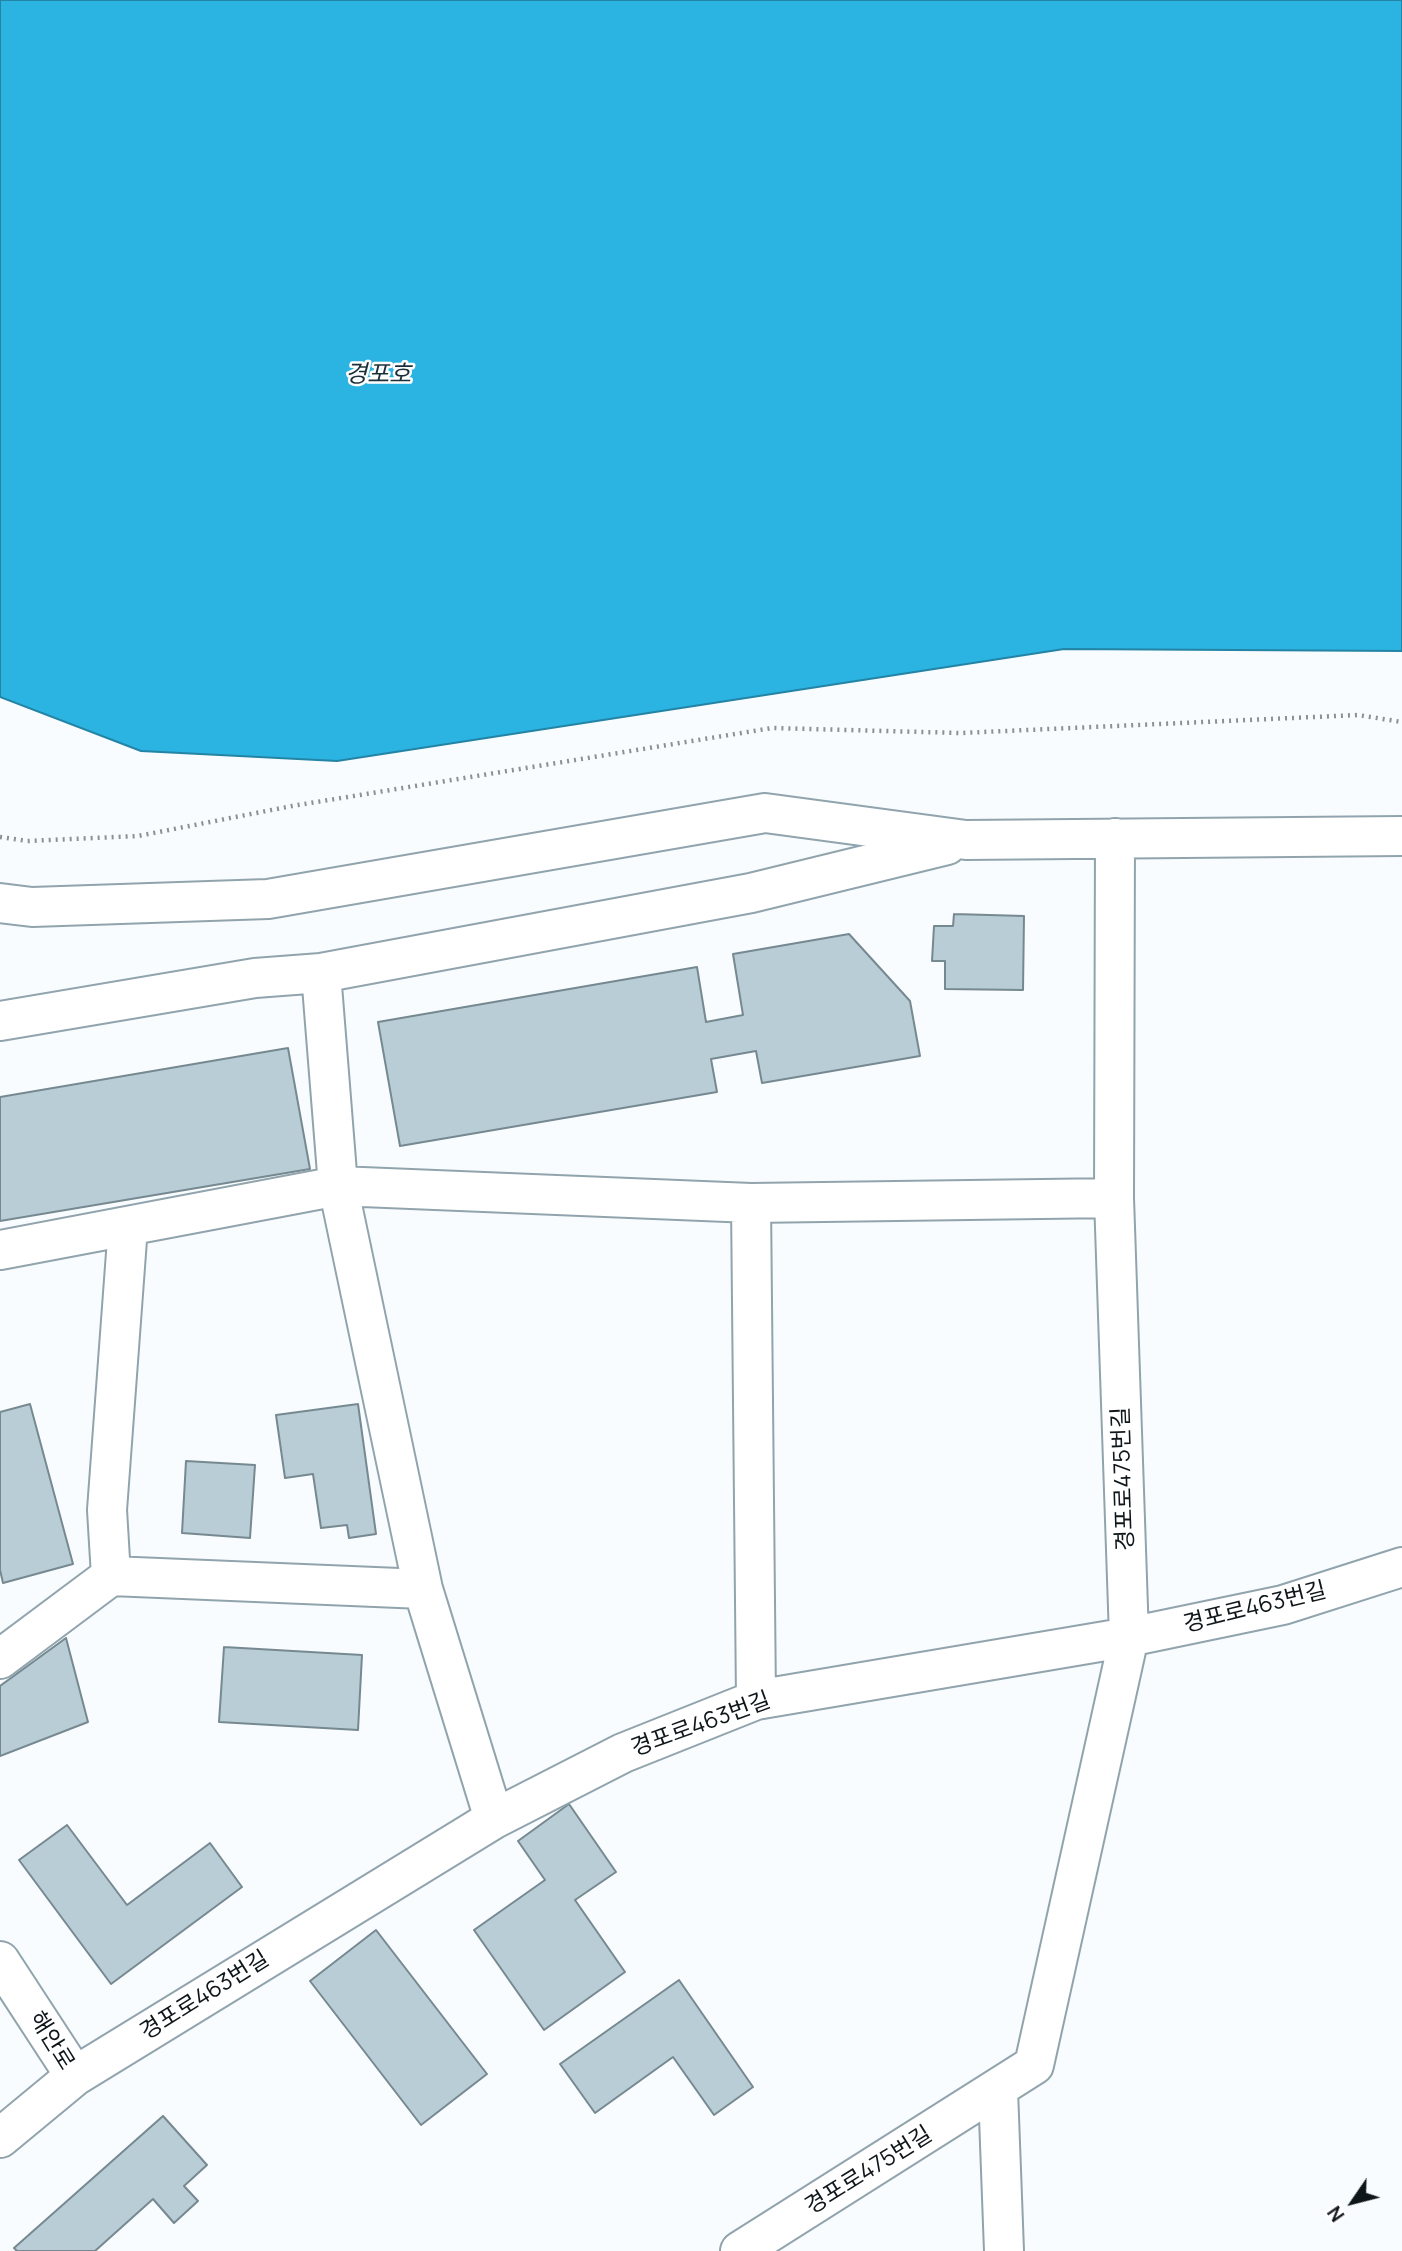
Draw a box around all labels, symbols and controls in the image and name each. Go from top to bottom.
water label: 경포호 [345,361,411,389]
street label: 경포로475번길 [1108,1406,1140,1552]
street label: 경포로463번길 [1181,1577,1329,1639]
street label: 경포로463번길 [628,1687,774,1763]
street label: 경포로463번길 [136,1946,274,2046]
street label: 해안로 [22,2007,80,2075]
street label: 경포로475번길 [801,2121,937,2221]
north arrow [1318,2167,1388,2237]
text: N [1321,2201,1350,2227]

